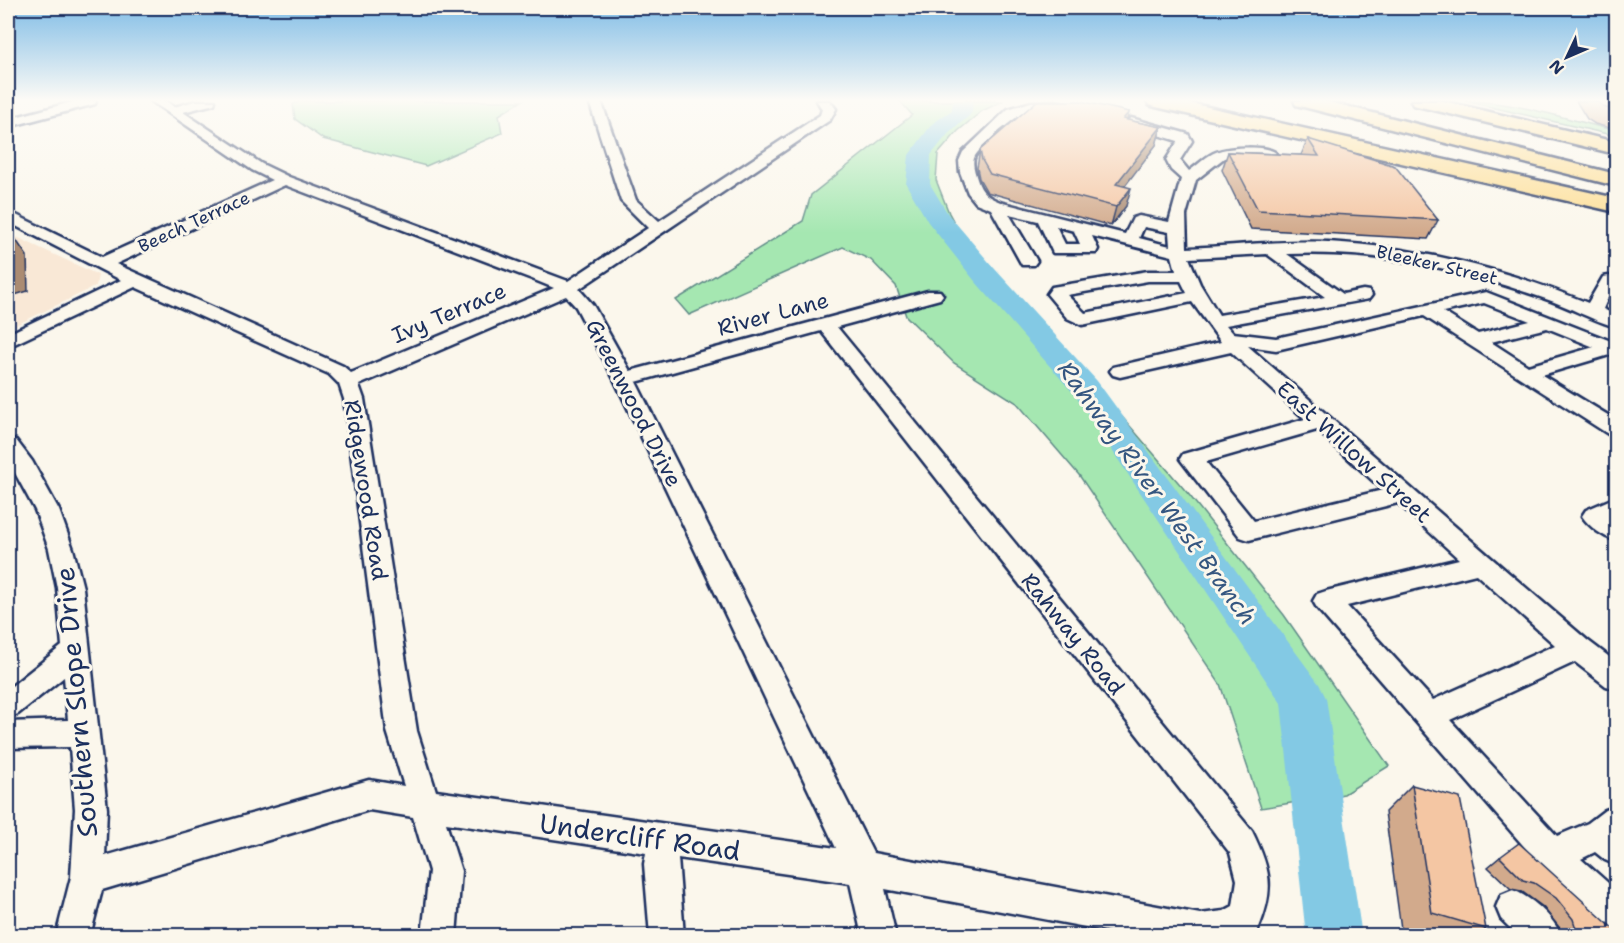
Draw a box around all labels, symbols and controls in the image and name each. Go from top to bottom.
north arrow [1537,27,1597,87]
text: N [1545,55,1569,79]
street label: Beech Terrace [134,186,254,258]
street label: Bleeker Street [1374,239,1500,291]
street label: Ivy Terrace [387,276,511,350]
street label: River Lane [714,285,832,343]
street label: Greenwood Drive [579,314,689,492]
water label: Rahway River West Branch [1050,355,1264,631]
street label: East Willow Street [1270,375,1438,529]
street label: Ridgewood Road [337,398,395,582]
street label: Southern Slope Drive [46,565,106,839]
street label: Rahway Road [1015,567,1131,701]
street label: Undercliff Road [537,805,743,869]

